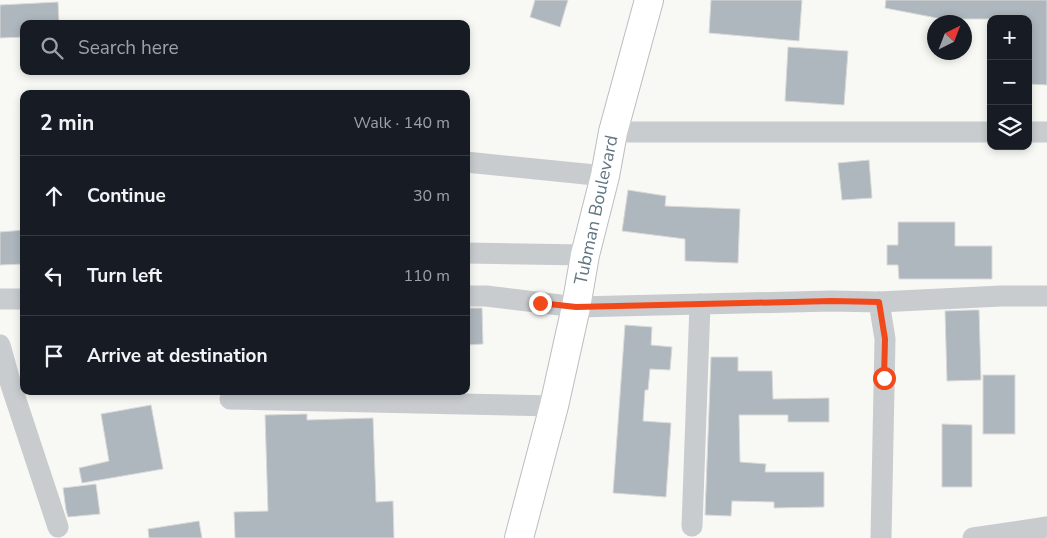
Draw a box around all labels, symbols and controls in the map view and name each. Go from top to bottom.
north arrow [927,15,972,60]
map controls [987,15,1032,150]
button: + [987,15,1032,60]
search box [20,20,470,75]
icon: search [38,34,66,62]
text: Search here [78,35,179,61]
button: − [987,60,1032,105]
button: layers [987,105,1032,150]
text: 2 min [40,109,94,137]
text: Walk · 140 m [354,112,450,134]
street label: Tubman Boulevard [568,133,624,287]
icon: ahead [40,182,68,210]
text: Continue [87,183,166,209]
text: 30 m [413,185,450,207]
icon: left [40,262,68,290]
text: Turn left [87,263,162,289]
text: 110 m [403,265,450,287]
route end [529,292,552,315]
icon: arrive [40,342,68,370]
text: Arrive at destination [87,343,268,369]
route start [873,367,896,390]

